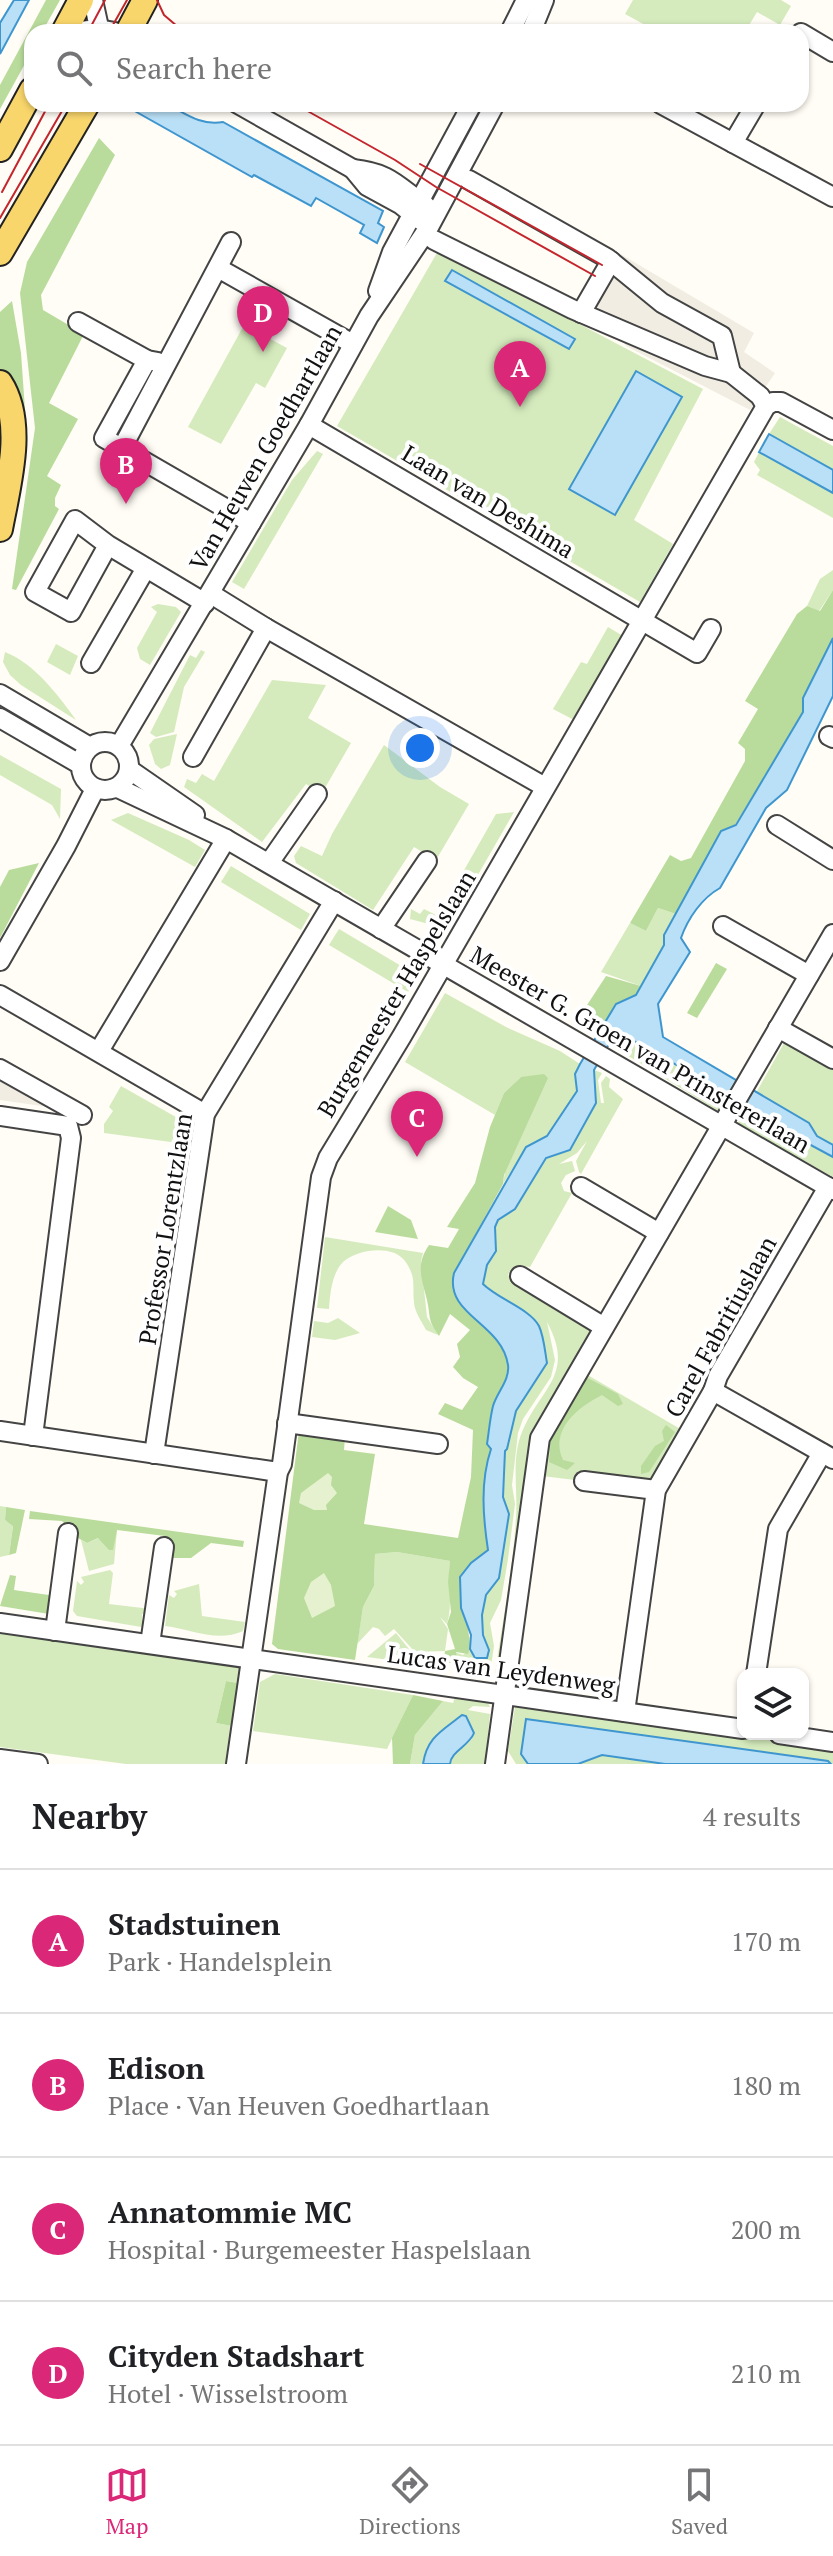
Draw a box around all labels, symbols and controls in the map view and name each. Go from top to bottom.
search box [24,24,809,112]
icon: search [52,46,96,90]
text: Search here [116,48,272,88]
pin: D [237,286,289,352]
street label: Van Heuven Goedhartlaan [181,319,349,576]
pin: A [494,341,546,407]
street label: Laan van Deshima [396,437,581,565]
pin: B [100,438,152,504]
your location [400,728,440,768]
street label: Burgemeester Haspelslaan [310,864,483,1123]
street label: Meester G. Groen van Prinstererlaan [465,938,816,1160]
pin: C [391,1091,443,1157]
street label: Professor Lorentzlaan [131,1111,199,1347]
street label: Carel Fabritiuslaan [657,1230,783,1423]
street label: Lucas van Leydenweg [385,1637,617,1701]
map controls [737,1668,809,1740]
button: layers [737,1668,809,1740]
text: Nearby [32,1794,147,1839]
text: 4 results [703,1799,801,1833]
text: Stadstuinen [108,1904,280,1944]
text: A [49,1924,67,1958]
text: 170 m [731,1924,801,1958]
text: Park · Handelsplein [108,1944,332,1978]
text: Edison [108,2048,205,2088]
text: B [50,2068,66,2102]
text: 180 m [731,2068,801,2102]
text: Place · Van Heuven Goedhartlaan [108,2088,490,2122]
text: Annatommie MC [108,2192,352,2232]
text: C [50,2212,66,2246]
text: 200 m [731,2212,801,2246]
text: Hospital · Burgemeester Haspelslaan [108,2232,531,2266]
text: Cityden Stadshart [108,2336,364,2376]
text: D [48,2356,68,2390]
text: 210 m [731,2356,801,2390]
text: Hotel · Wisselstroom [108,2376,348,2410]
tab: Map [105,2463,149,2540]
tab: Directions [359,2463,461,2540]
tab: Saved [671,2463,728,2540]

